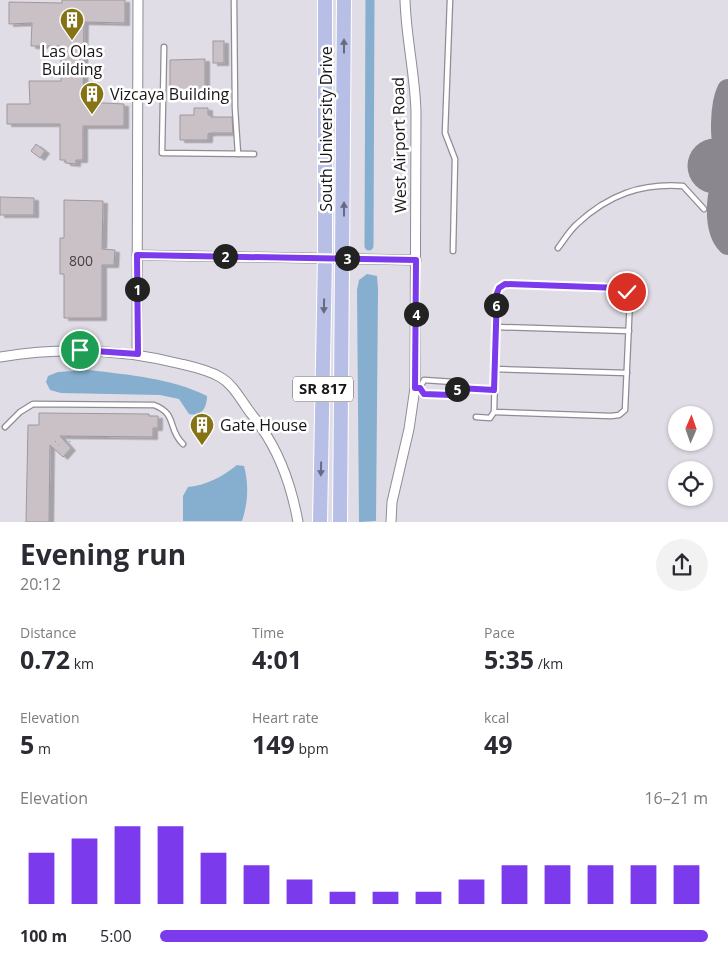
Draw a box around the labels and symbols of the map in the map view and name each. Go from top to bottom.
building icon: Las Olas Building [59,7,85,41]
one-way arrow [340,38,348,54]
place label: Las Olas Building [41,40,103,80]
street label: South University Drive [315,46,337,212]
street label: West Airport Road [387,77,411,213]
building icon: Vizcaya Building [79,81,105,115]
place label: Vizcaya Building [110,83,230,105]
one-way arrow [340,201,348,217]
pin: 2 [212,244,238,268]
pin: 3 [334,246,360,270]
house number: 800 [69,251,93,270]
pin [606,271,648,313]
pin: 1 [124,276,150,302]
pin: 6 [484,292,508,318]
one-way arrow [320,298,328,314]
pin: 4 [404,302,428,326]
pin [59,329,101,371]
road number: SR 817 [293,376,353,402]
pin: 5 [444,376,470,402]
north arrow [668,406,712,451]
building icon: Gate House [189,412,215,446]
place label: Gate House [220,414,307,436]
one-way arrow [317,461,325,477]

